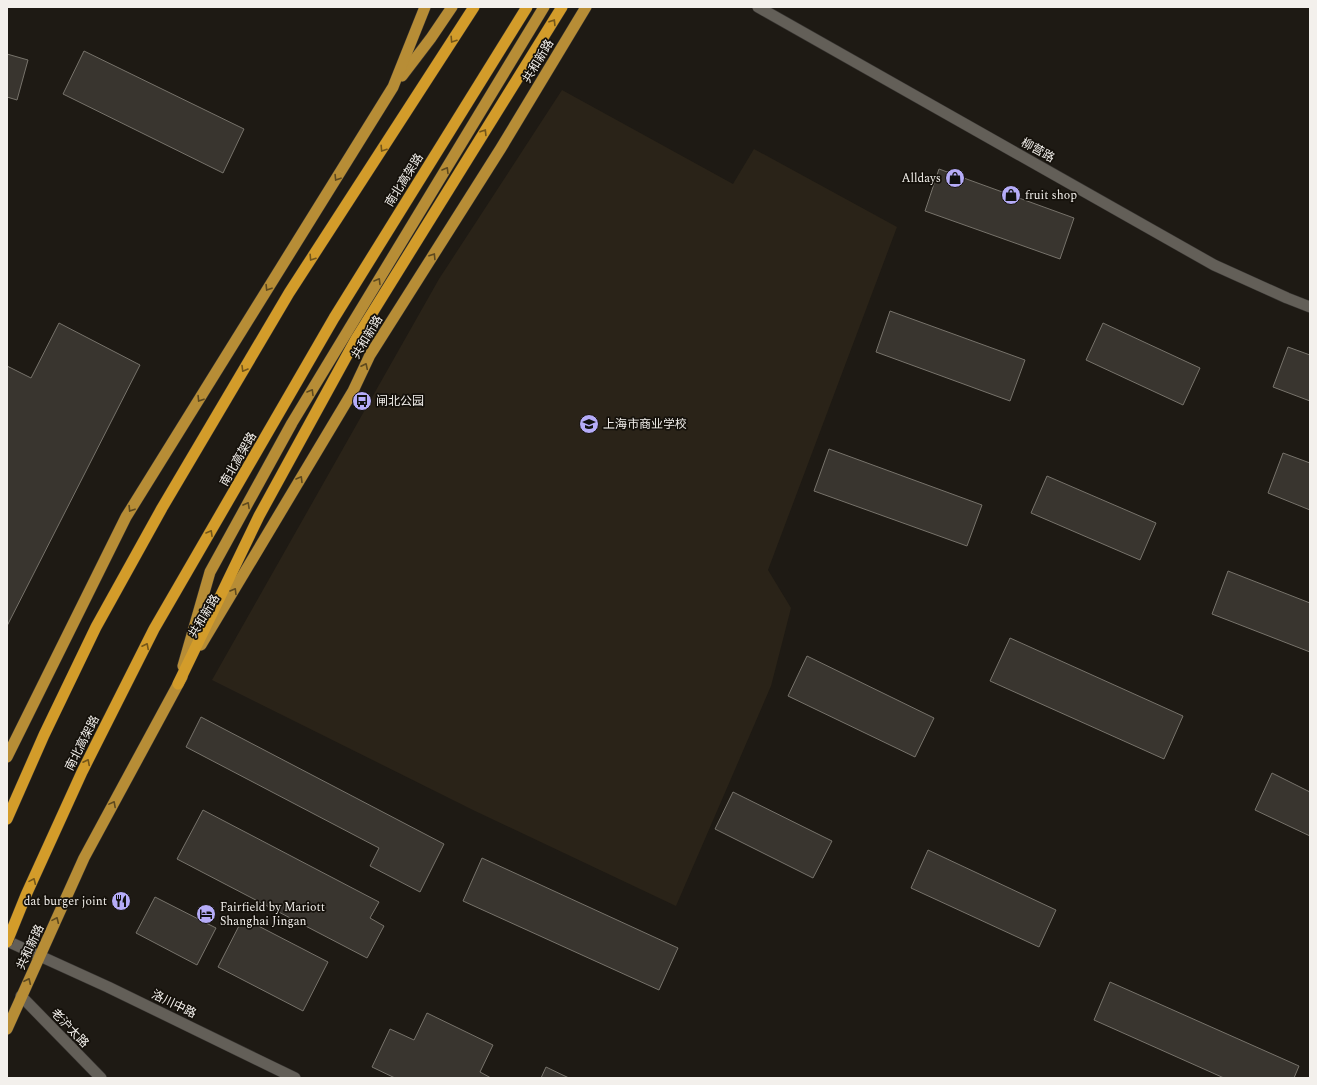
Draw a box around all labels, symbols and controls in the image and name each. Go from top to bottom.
one-way arrow [548,19,556,26]
one-way arrow [450,36,458,43]
street label: 共和新路 [518,36,559,87]
one-way arrow [480,129,487,136]
street label: 柳营路 [1017,133,1058,167]
one-way arrow [380,145,387,152]
street label: 南北高架路 [380,150,428,211]
one-way arrow [441,167,448,174]
shop icon: Alldays [944,167,966,189]
place label: Alldays [902,169,941,188]
one-way arrow [334,174,341,181]
shop icon: fruit shop [1000,184,1022,206]
place label: fruit shop [1025,186,1077,205]
one-way arrow [428,253,436,260]
one-way arrow [309,254,317,261]
one-way arrow [374,278,381,285]
one-way arrow [266,284,273,291]
street label: 共和新路 [347,312,388,363]
one-way arrow [360,363,368,371]
one-way arrow [242,365,249,372]
one-way arrow [306,389,313,396]
bus stop icon: 闸北公园 [351,390,373,412]
place label: 闸北公园 [376,392,424,411]
one-way arrow [197,395,204,402]
school or university icon: 上海市商业学校 [578,413,600,435]
place label: 上海市商业学校 [603,415,687,434]
street label: 南北高架路 [215,429,262,490]
one-way arrow [296,476,303,483]
one-way arrow [242,502,249,509]
one-way arrow [128,505,136,512]
one-way arrow [205,530,212,537]
one-way arrow [229,588,236,595]
street label: 共和新路 [184,591,225,642]
one-way arrow [141,643,149,651]
street label: 南北高架路 [60,712,105,774]
one-way arrow [82,759,90,766]
one-way arrow [109,801,116,808]
one-way arrow [28,877,36,885]
restaurant icon: dat burger joint [110,890,132,912]
place label: dat burger joint [24,892,107,911]
place label: Fairfield by Mariott Shanghai Jingan [220,898,325,931]
hotel icon: Fairfield by Mariott Shanghai Jingan [195,903,217,925]
one-way arrow [51,917,59,925]
street label: 共和新路 [12,921,49,973]
one-way arrow [23,978,31,985]
street label: 洛川中路 [148,985,200,1024]
street label: 老沪太路 [46,1004,93,1052]

